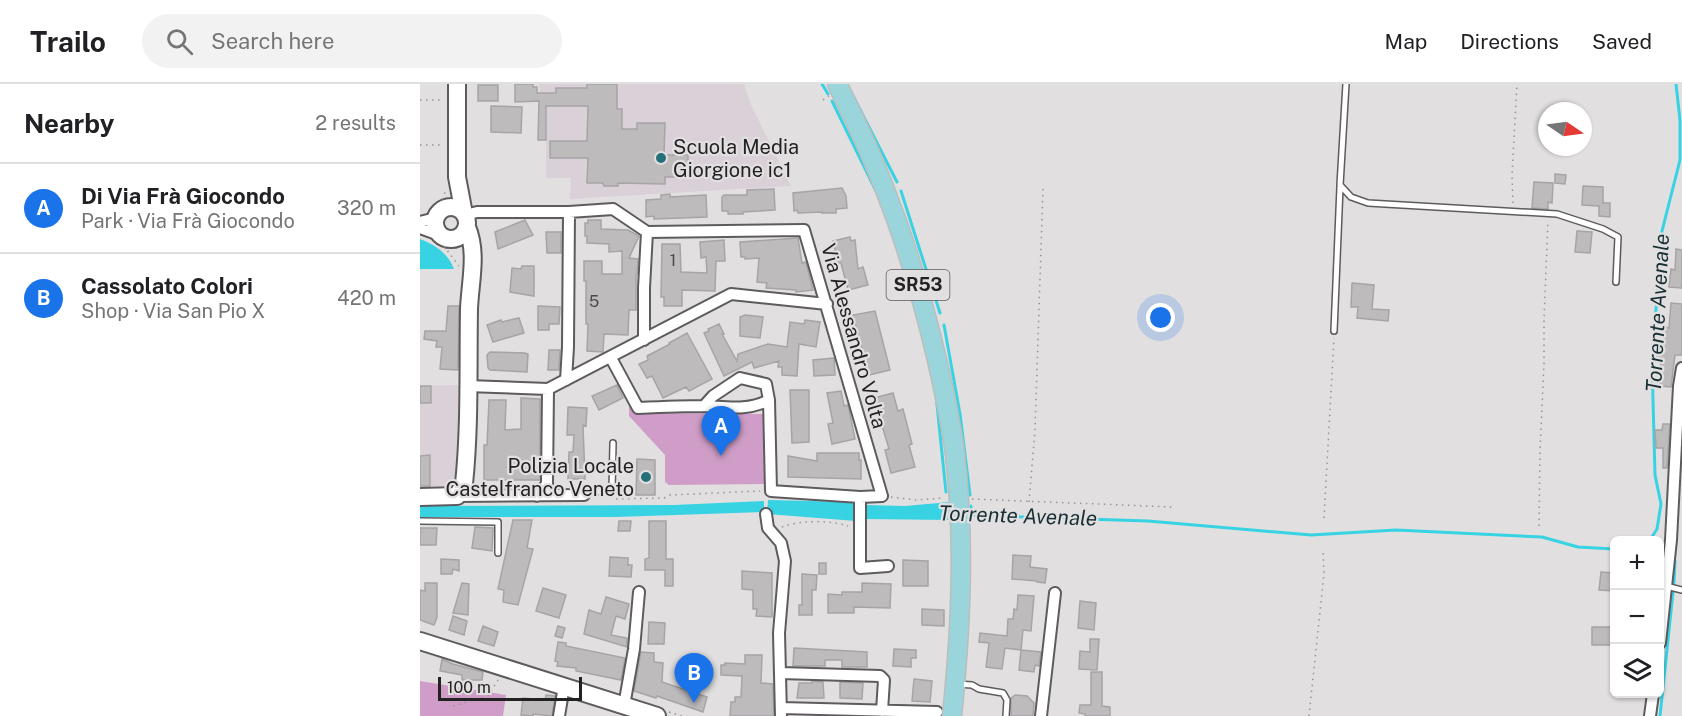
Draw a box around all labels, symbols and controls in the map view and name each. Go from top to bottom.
search box [142,14,562,68]
text: Trailo [30,25,106,58]
icon: search [163,25,196,58]
text: Search here [211,28,334,54]
text: Map [1385,29,1427,54]
text: Directions [1460,29,1559,54]
text: Saved [1592,29,1652,54]
north arrow [1538,102,1592,156]
text: Nearby [24,108,114,139]
text: 2 results [315,111,396,135]
place label: Scuola Media Giorgione ic1 [673,135,799,182]
marker: Scuola Media Giorgione ic1 [654,151,668,165]
text: Di Via Frà Giocondo [81,183,285,209]
text: A [36,196,51,220]
text: 320 m [337,196,396,220]
text: Park · Via Frà Giocondo [81,209,295,233]
water label: Torrente Avenale [1641,233,1674,393]
street label: Via Alessandro Volta [816,241,892,431]
house number: 1 [670,251,676,270]
road number: SR53 [886,270,950,300]
text: Cassolato Colori [81,273,253,299]
text: B [37,286,50,310]
text: 420 m [337,286,396,310]
house number: 5 [589,292,599,311]
text: Shop · Via San Pio X [81,299,265,323]
your location [1146,303,1175,332]
pin: A [702,406,740,456]
place label: Polizia Locale Castelfranco Veneto [446,454,634,501]
marker: Polizia Locale Castelfranco Veneto [639,470,653,484]
water label: Torrente Avenale [938,500,1098,531]
map controls [1610,536,1664,698]
button: + [1610,536,1664,590]
button: − [1610,590,1664,644]
button: layers [1610,644,1664,698]
pin: B [674,654,714,703]
scale bar [438,674,582,702]
text: 100 m [447,678,491,697]

